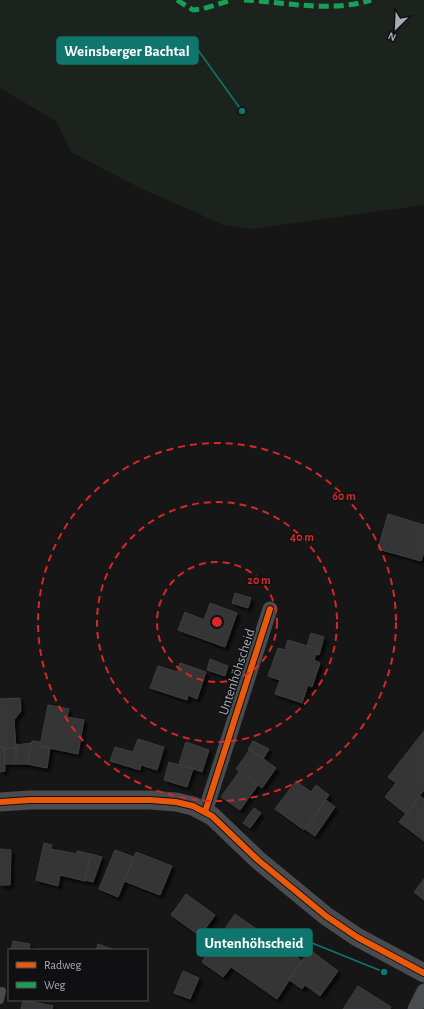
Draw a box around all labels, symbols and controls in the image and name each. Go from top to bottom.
north arrow [376,8,416,48]
text: N [386,30,398,43]
callout: Weinsberger Bachtal [57,37,198,64]
text: Weinsberger Bachtal [64,44,190,59]
text: 60 m [332,490,356,502]
text: 40 m [290,531,314,543]
text: 20 m [247,574,271,586]
centre of rings [210,615,224,629]
street label: Untenhöhscheid [216,627,258,717]
callout: Untenhöhscheid [197,929,312,956]
text: Untenhöhscheid [204,936,304,951]
legend [8,949,148,1001]
text: Radweg [44,959,81,971]
text: Weg [44,979,66,991]

